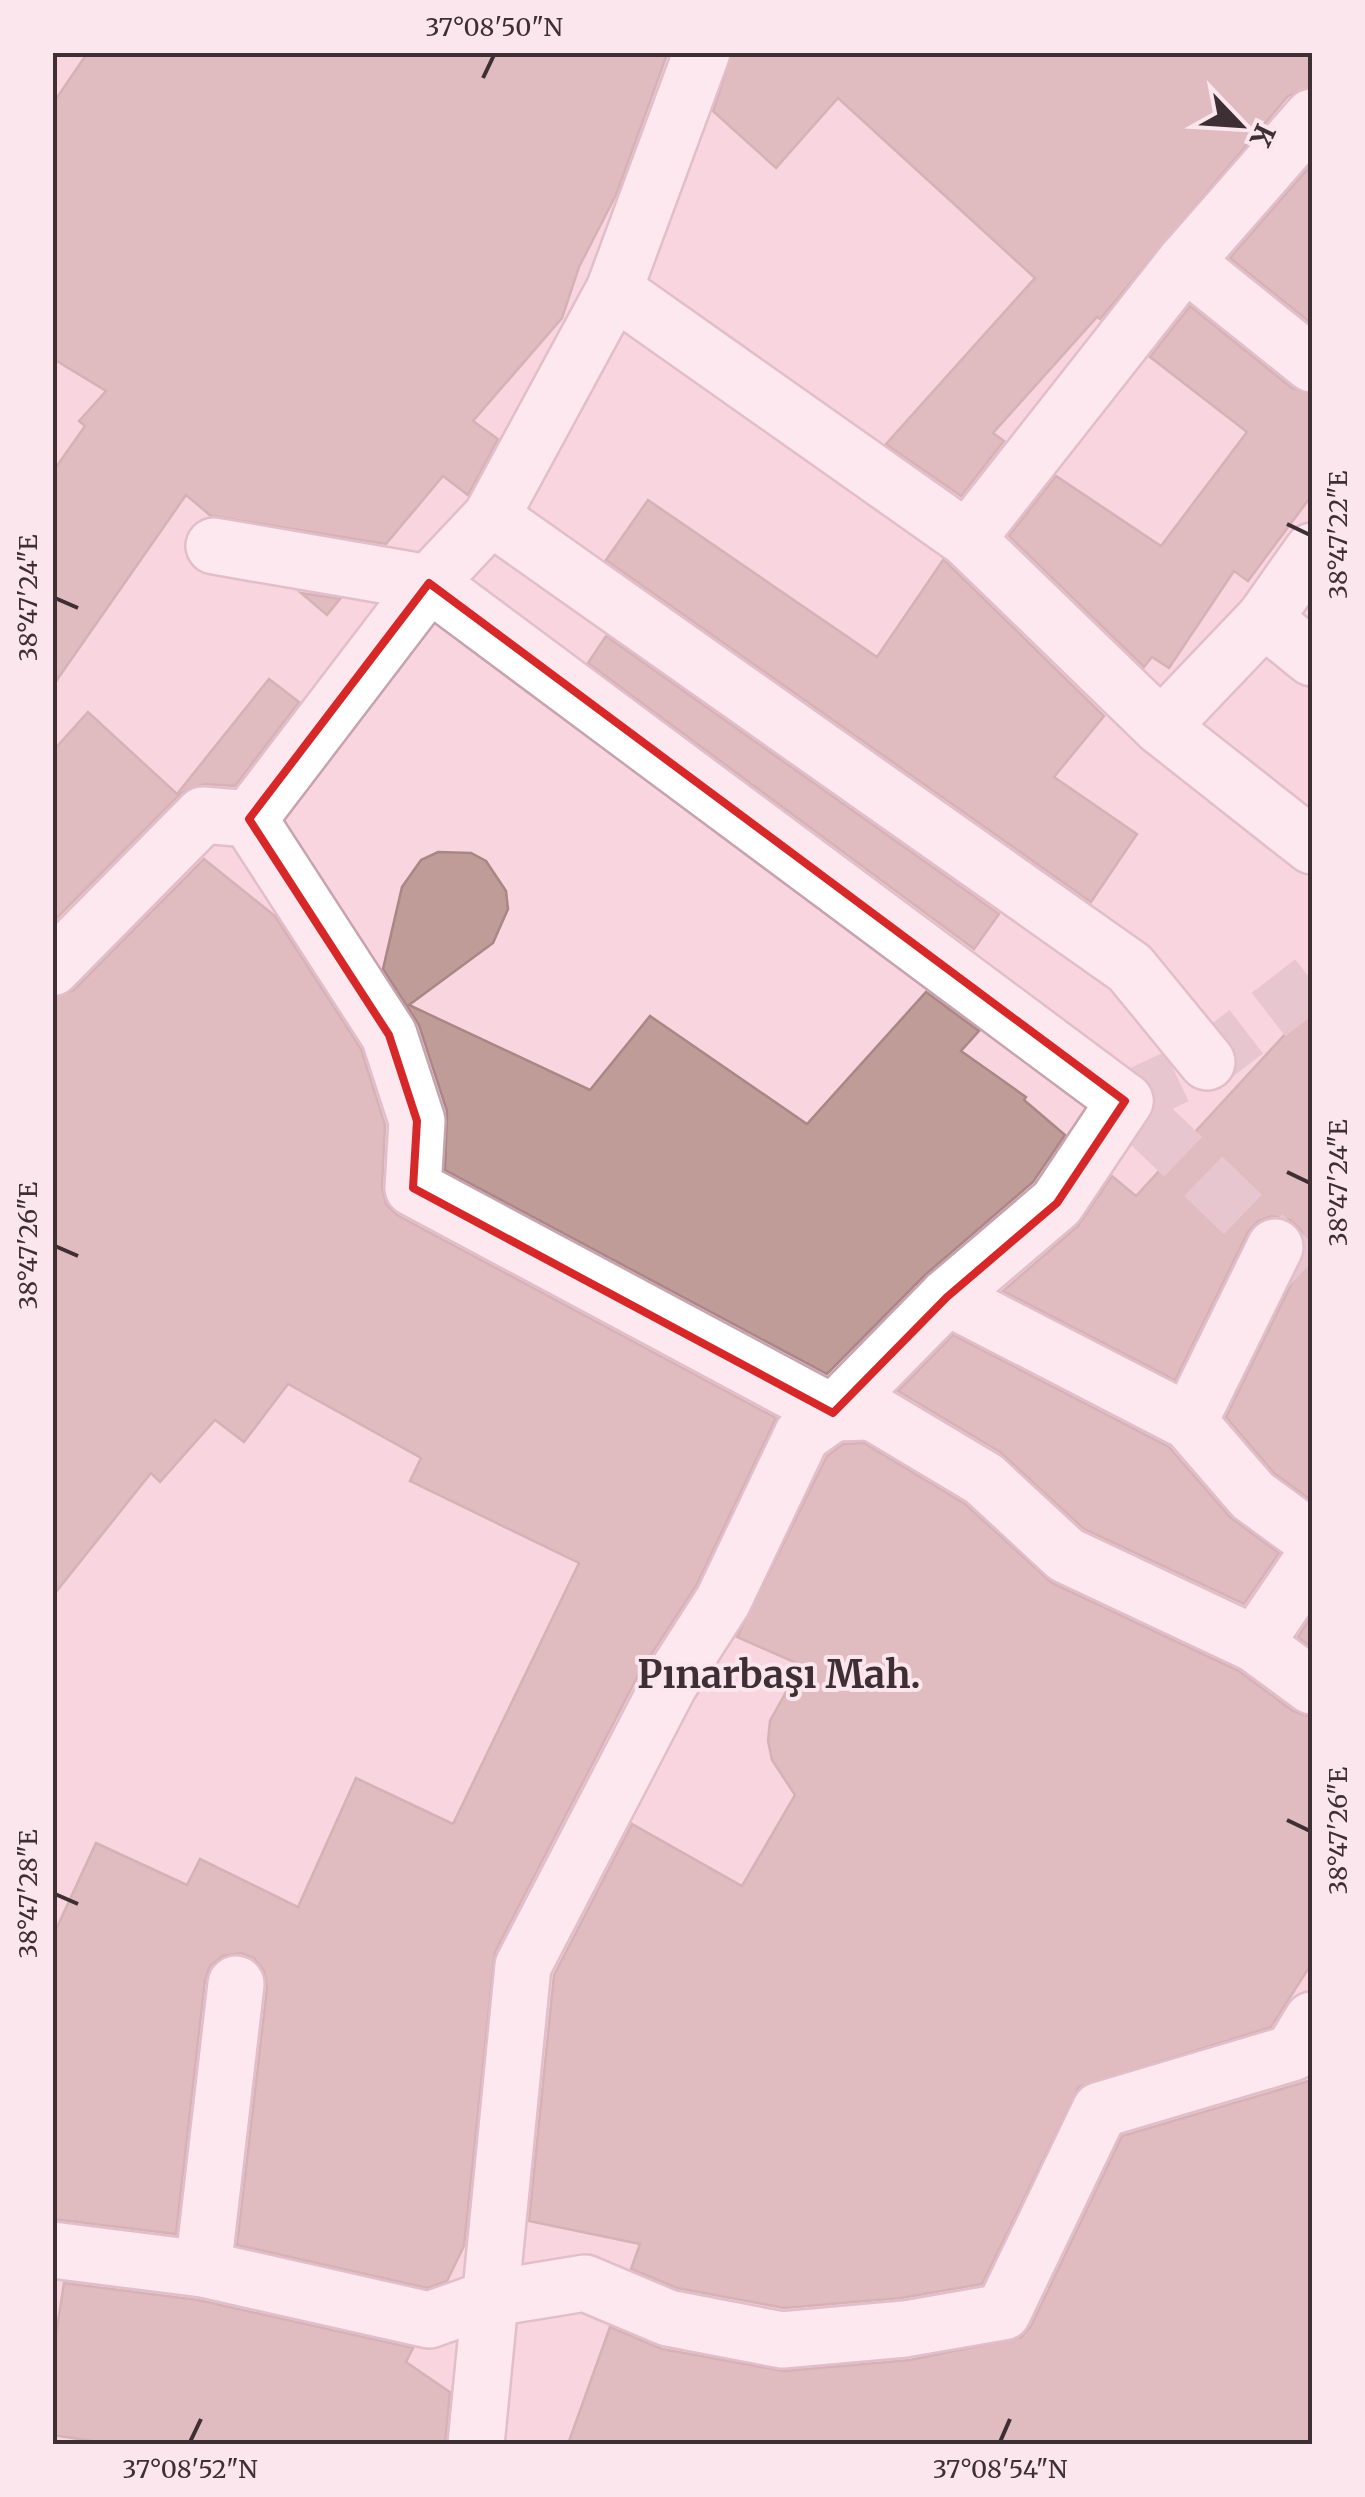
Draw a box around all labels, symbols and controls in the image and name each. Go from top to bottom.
text: 37°08'50"N [425,11,563,43]
north arrow [1190,75,1290,175]
text: K [1242,118,1283,153]
text: 38°47'22"E [1322,471,1354,599]
text: 38°47'24"E [12,534,44,661]
text: 38°47'24"E [1322,1119,1354,1246]
text: 38°47'26"E [12,1182,44,1310]
district label: Pınarbaşı Mah. [637,1651,921,1698]
text: 38°47'26"E [1322,1767,1354,1895]
text: 38°47'28"E [12,1829,44,1958]
text: 37°08'52"N [122,2453,258,2485]
text: 37°08'54"N [933,2453,1067,2485]

